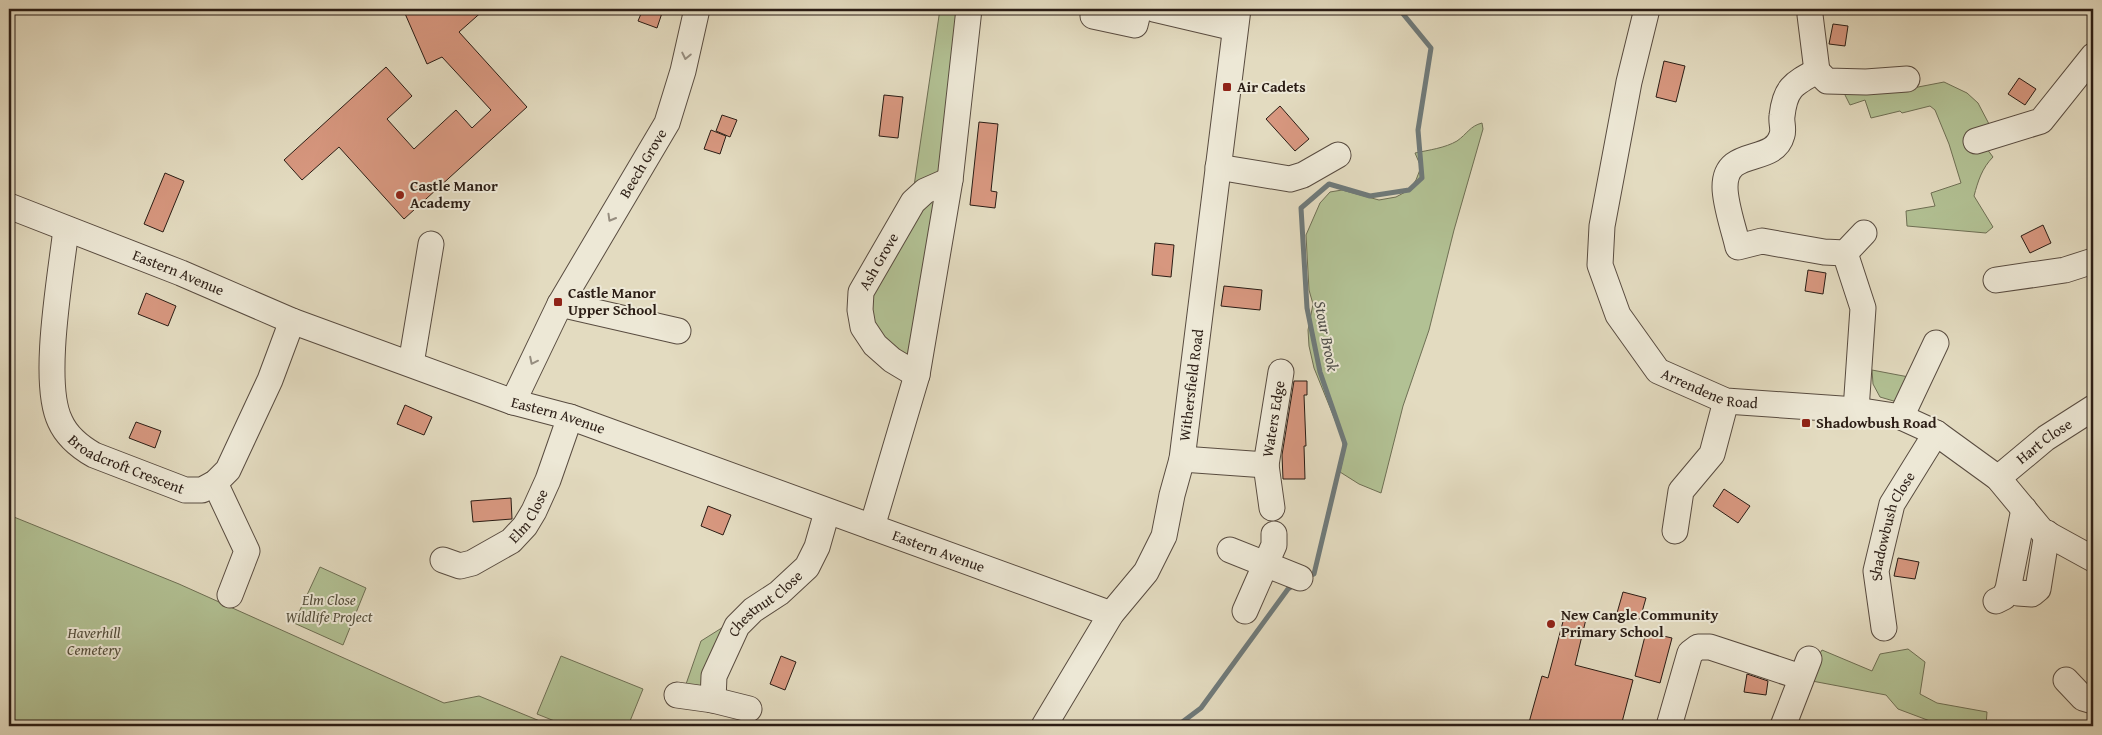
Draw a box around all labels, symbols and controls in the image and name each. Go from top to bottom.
one-way arrow [681,52,692,61]
place label: Air Cadets [1237,76,1306,97]
marker: Air Cadets [1221,81,1233,93]
street label: Beech Grove [614,125,671,202]
place label: Castle Manor Academy [410,175,498,213]
marker: Castle Manor Academy [394,189,406,201]
one-way arrow [607,213,617,222]
street label: Ash Grove [853,229,903,294]
street label: Eastern Avenue [130,244,228,300]
place label: Castle Manor Upper School [568,282,657,320]
marker: Castle Manor Upper School [552,296,564,308]
water label: Stour Brook [1308,299,1346,374]
street label: Withersfield Road [1173,328,1208,442]
one-way arrow [529,356,539,365]
street label: Arrendene Road [1658,363,1759,413]
street label: Waters Edge [1256,379,1289,459]
street label: Eastern Avenue [509,391,608,439]
place label: Shadowbush Road [1816,412,1937,433]
street label: Hart Close [2011,413,2076,469]
marker: Shadowbush Road [1800,417,1812,429]
street label: Broadcroft Crescent [64,429,188,499]
street label: Shadowbush Close [1865,467,1920,583]
street label: Elm Close [503,485,553,547]
street label: Eastern Avenue [889,524,988,577]
street label: Chestnut Close [723,565,807,640]
park label: Elm Close Wildlife Project [285,589,373,627]
place label: New Cangle Community Primary School [1561,604,1719,642]
marker: New Cangle Community Primary School [1545,618,1557,630]
park label: Haverhill Cemetery [66,622,121,660]

